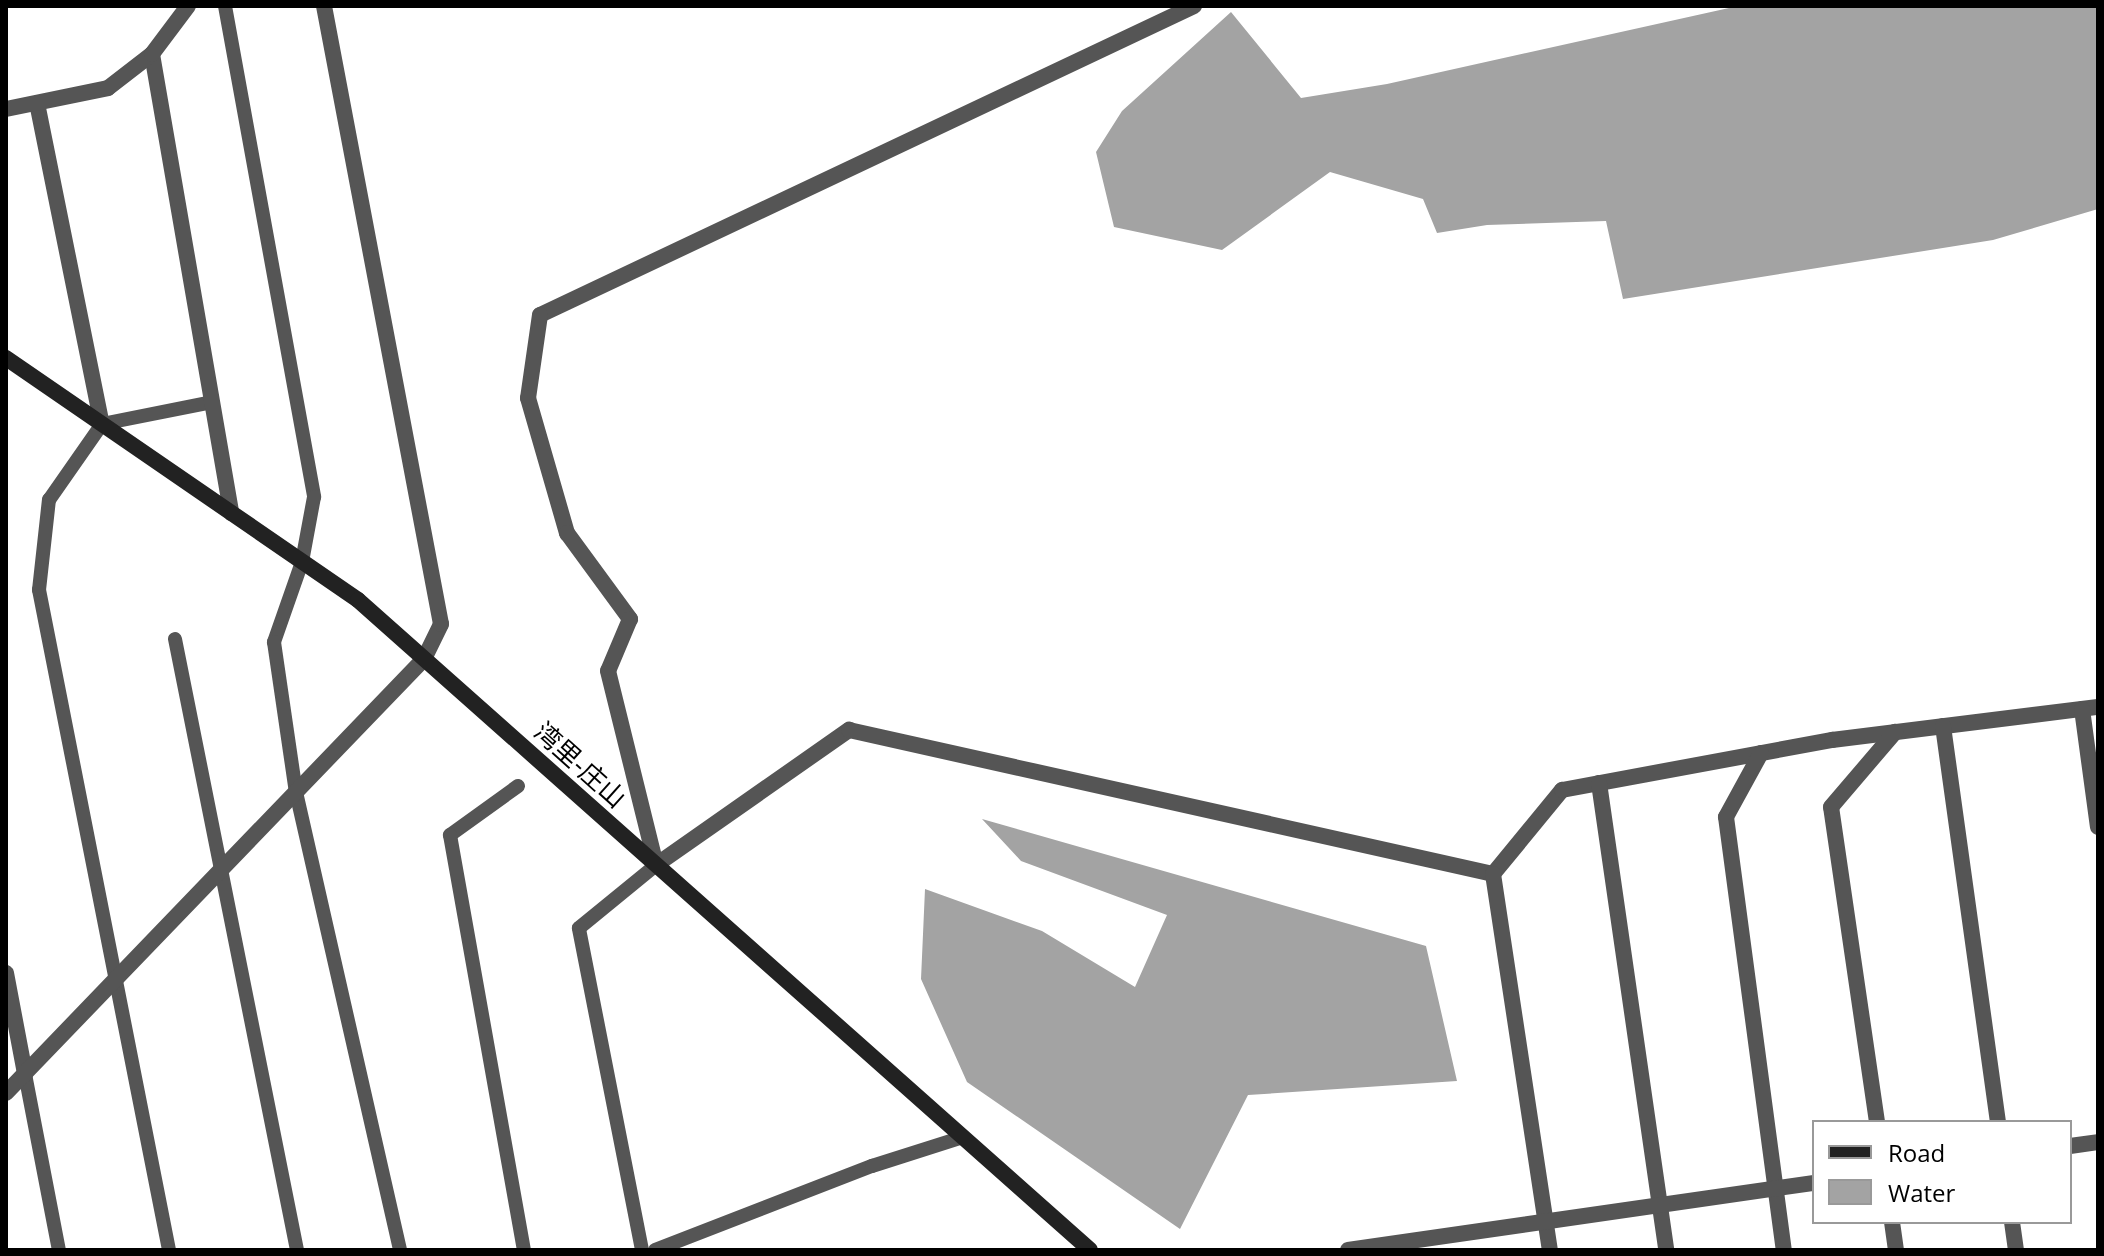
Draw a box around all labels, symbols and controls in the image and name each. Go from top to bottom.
street label: 湾里-庄山 [528,716,632,814]
legend [1812,1120,2072,1224]
text: Road [1888,1136,1945,1169]
text: Water [1888,1176,1955,1209]

